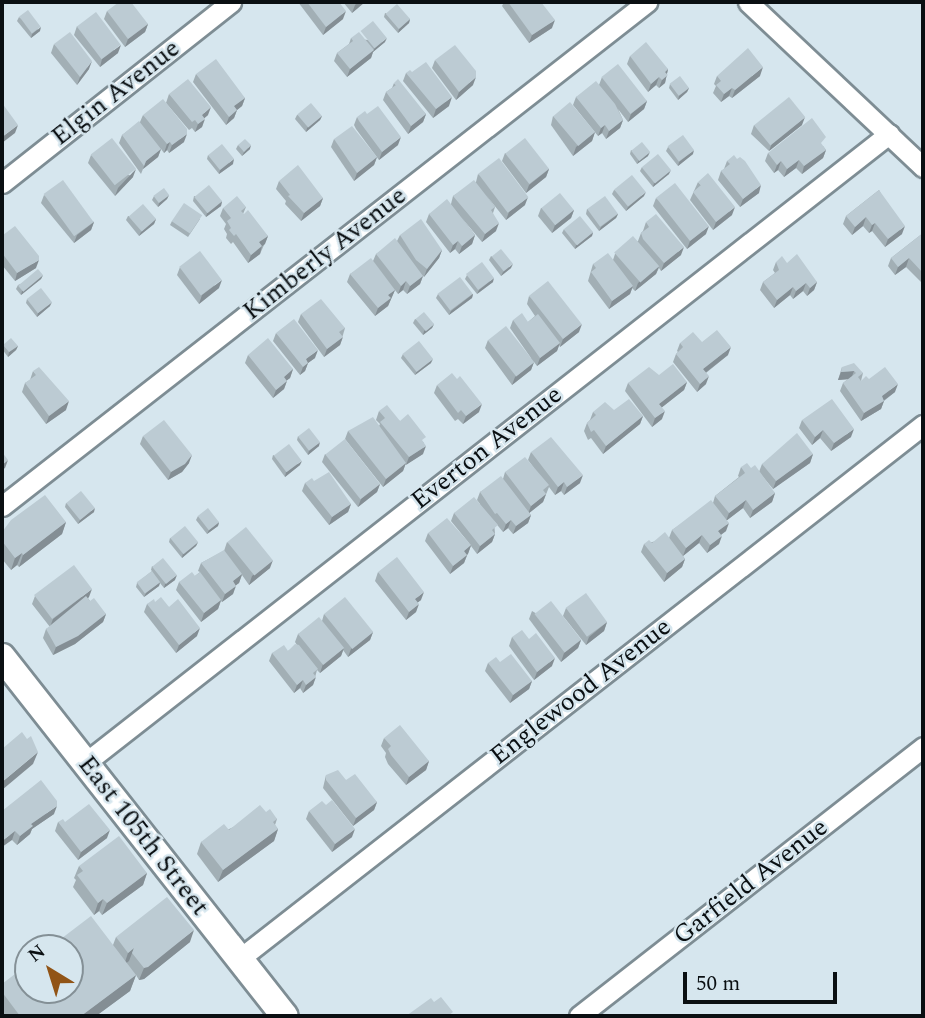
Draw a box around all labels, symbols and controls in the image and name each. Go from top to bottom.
street label: Elgin Avenue [46,33,186,153]
street label: Kimberly Avenue [237,181,413,327]
street label: Everton Avenue [405,379,569,517]
street label: Englewood Avenue [484,612,678,772]
street label: East 105th Street [71,750,215,922]
street label: Garfield Avenue [668,812,834,952]
north arrow [14,934,84,1004]
text: N [22,937,52,970]
scale bar [687,958,841,1002]
text: 50 m [696,968,740,1000]

